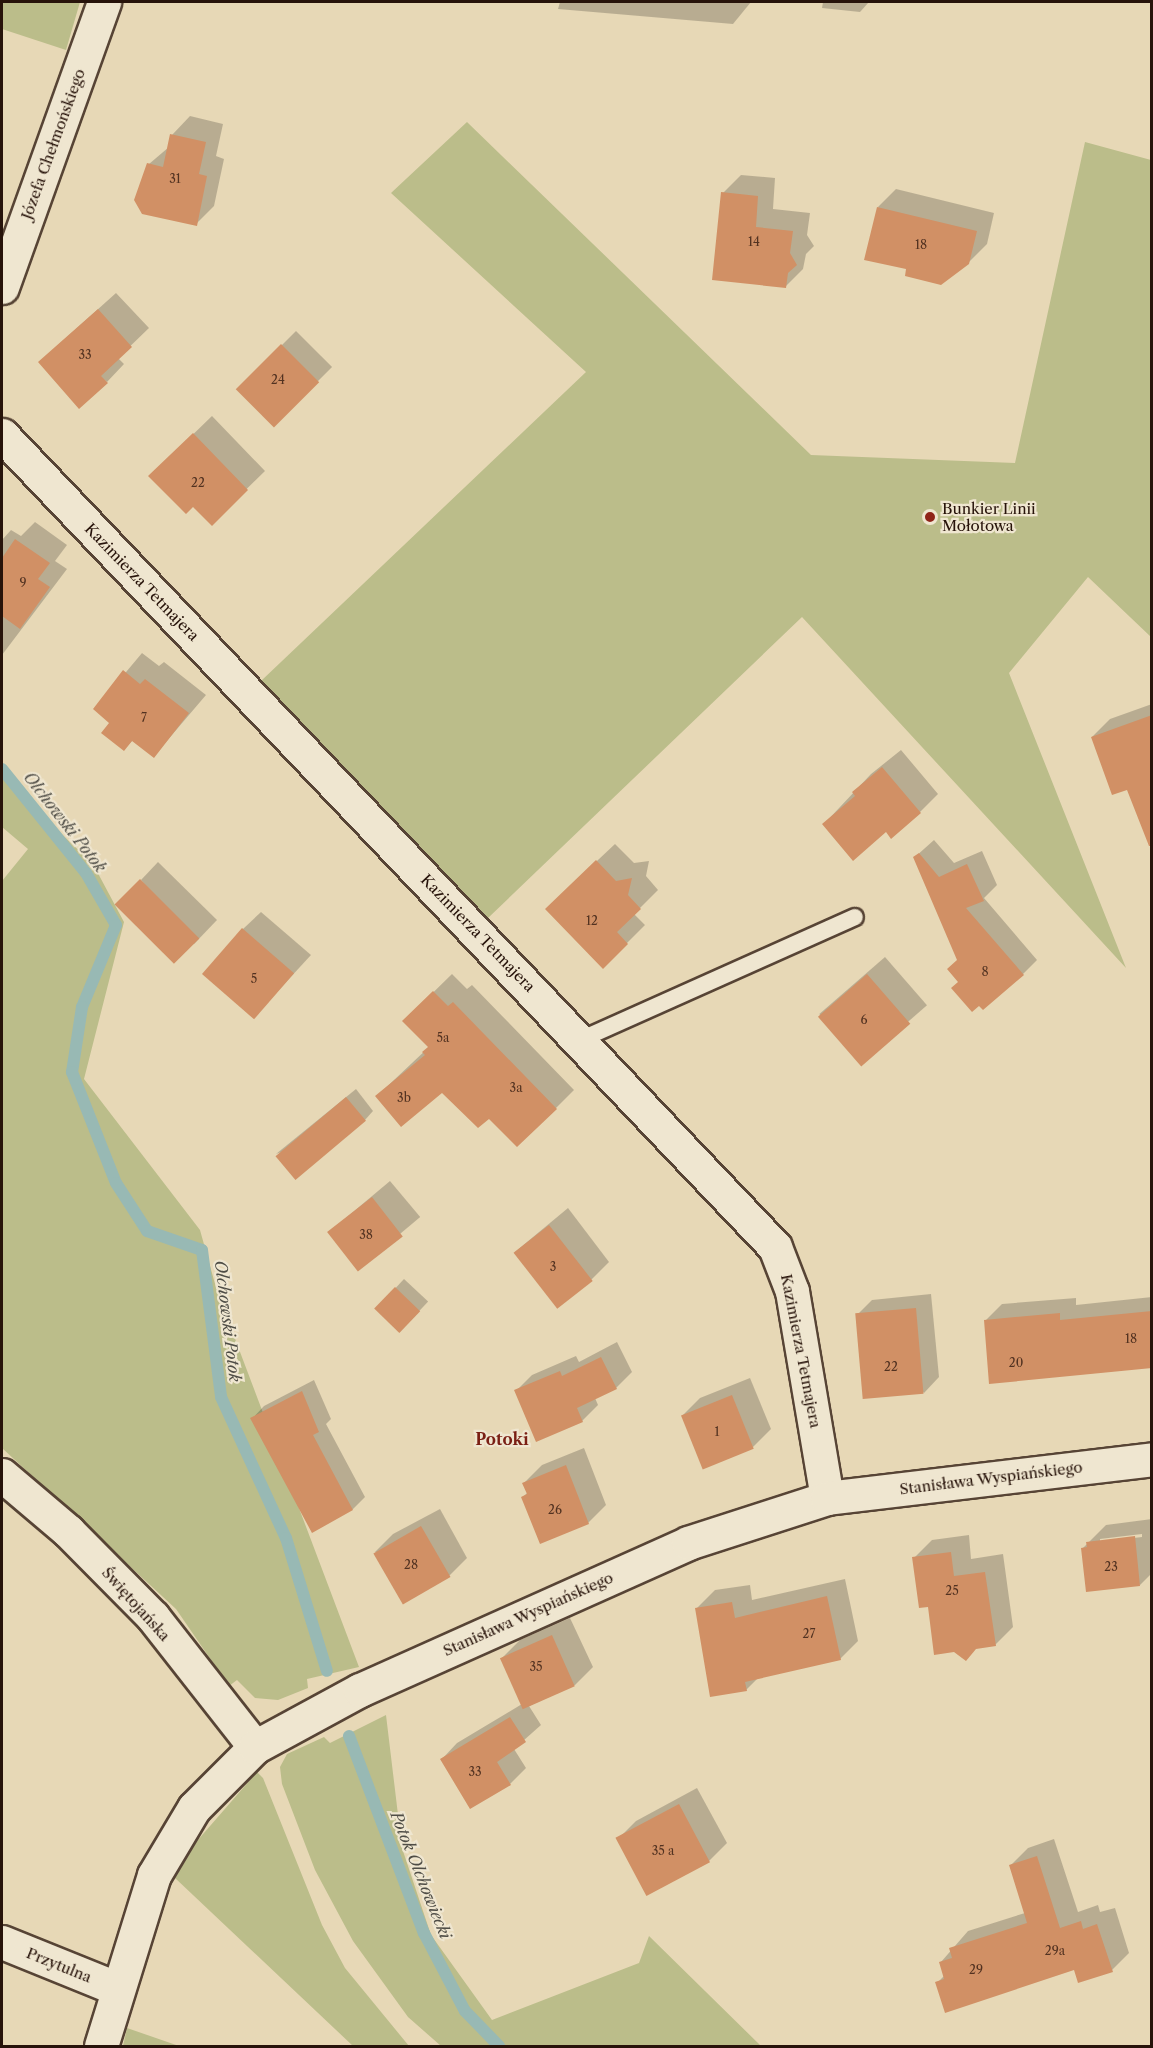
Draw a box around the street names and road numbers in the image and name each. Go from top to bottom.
street label: Józefa Chełmońskiego [17,66,89,222]
street label: Kazimierza Tetmajera [81,519,203,645]
street label: Kazimierza Tetmajera [417,870,539,996]
street label: Kazimierza Tetmajera [777,1272,825,1430]
street label: Stanisława Wyspiańskiego [898,1458,1084,1498]
street label: Świętojańska [98,1563,174,1645]
street label: Stanisława Wyspiańskiego [440,1568,616,1660]
street label: Przytulna [24,1944,94,1986]

